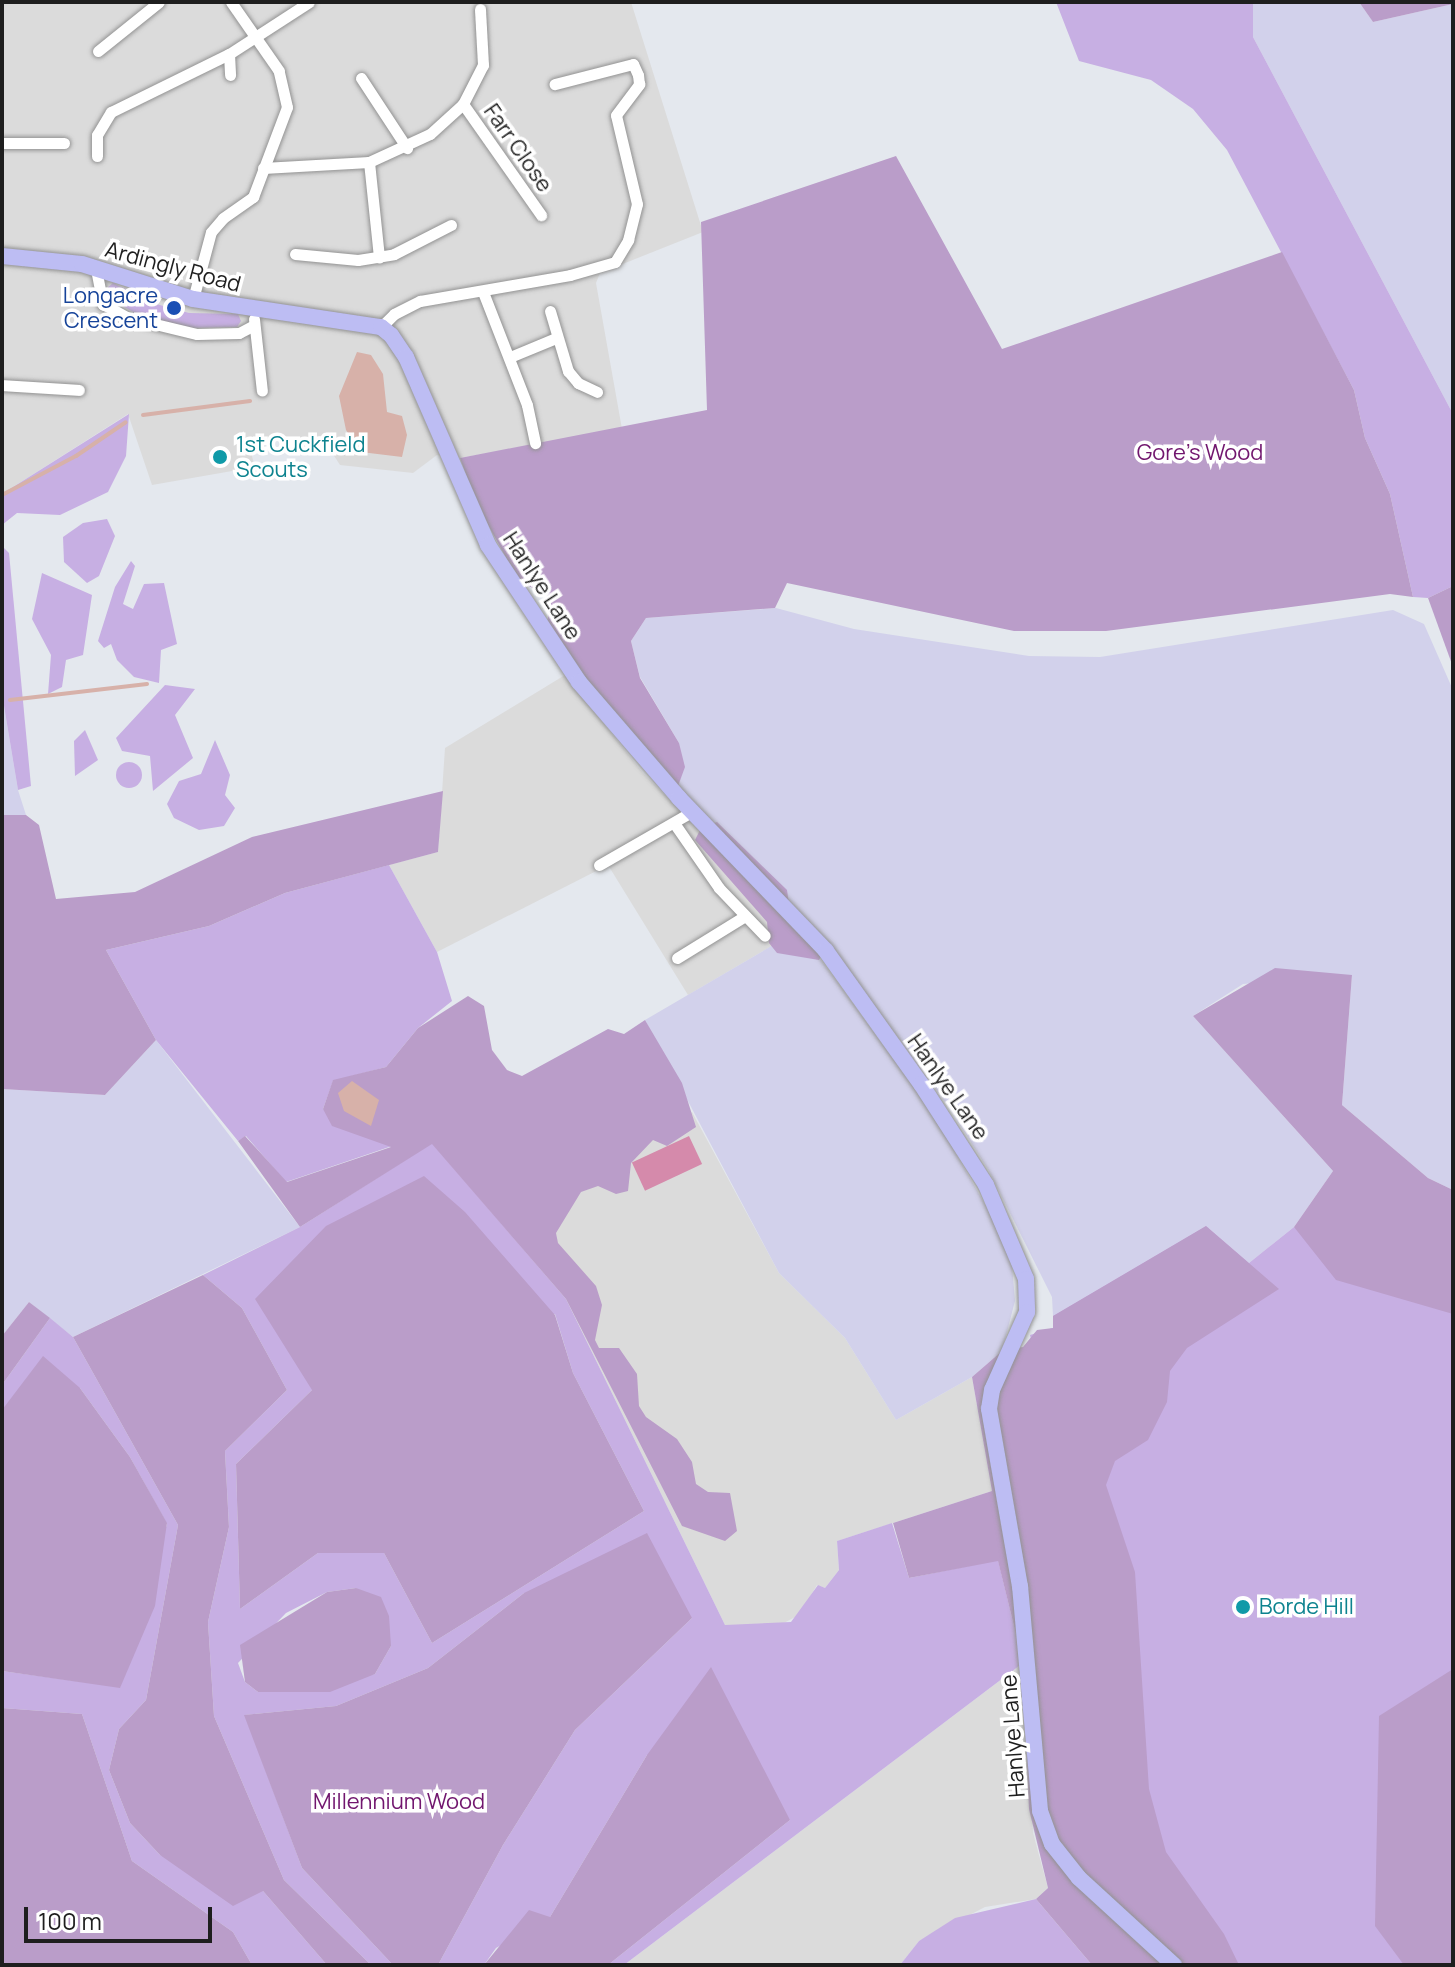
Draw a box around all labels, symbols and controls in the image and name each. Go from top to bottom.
street label: Farr Close [478,99,558,197]
street label: Ardingly Road [102,236,244,298]
place label: Longacre Crescent [63,282,158,334]
marker: Longacre Crescent [165,299,183,317]
place label: 1st Cuckfield Scouts [236,431,366,482]
park label: Gore's Wood [1137,440,1263,466]
marker: 1st Cuckfield Scouts [211,448,229,466]
street label: Hanlye Lane [497,527,587,645]
street label: Hanlye Lane [902,1029,994,1145]
place label: Borde Hill [1259,1594,1354,1620]
marker: Borde Hill [1234,1598,1252,1616]
street label: Hanlye Lane [996,1674,1030,1798]
park label: Millennium Wood [313,1789,485,1815]
scale bar [28,1891,216,1941]
text: 100 m [38,1904,102,1937]

